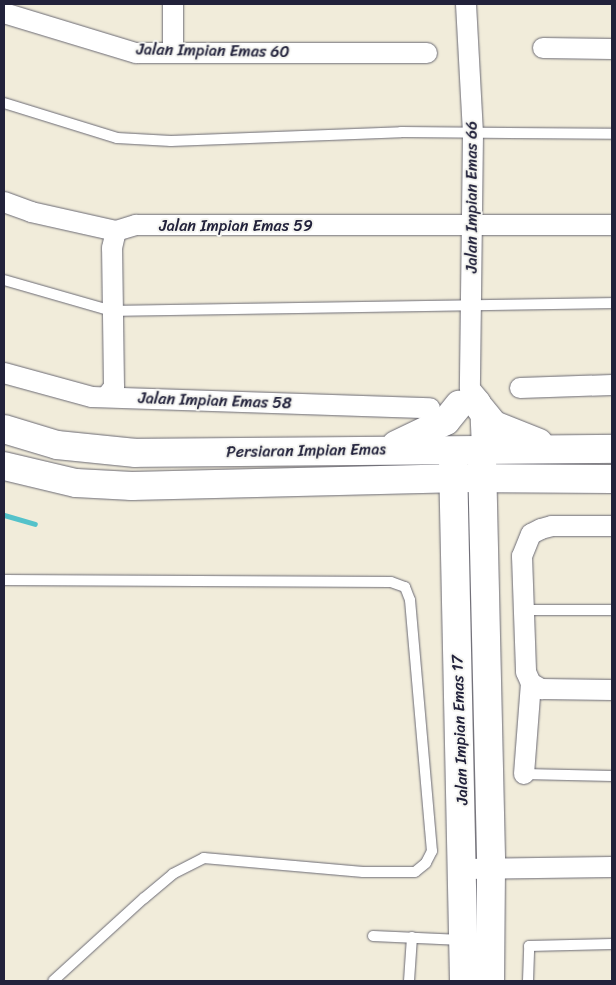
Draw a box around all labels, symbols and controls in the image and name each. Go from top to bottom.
street label: Jalan Impian Emas 60 [136,40,290,62]
street label: Jalan Impian Emas 66 [462,121,482,273]
street label: Jalan Impian Emas 59 [159,216,313,236]
street label: Jalan Impian Emas 58 [138,389,292,413]
street label: Persiaran Impian Emas [226,440,386,462]
street label: Jalan Impian Emas 17 [448,655,472,805]

